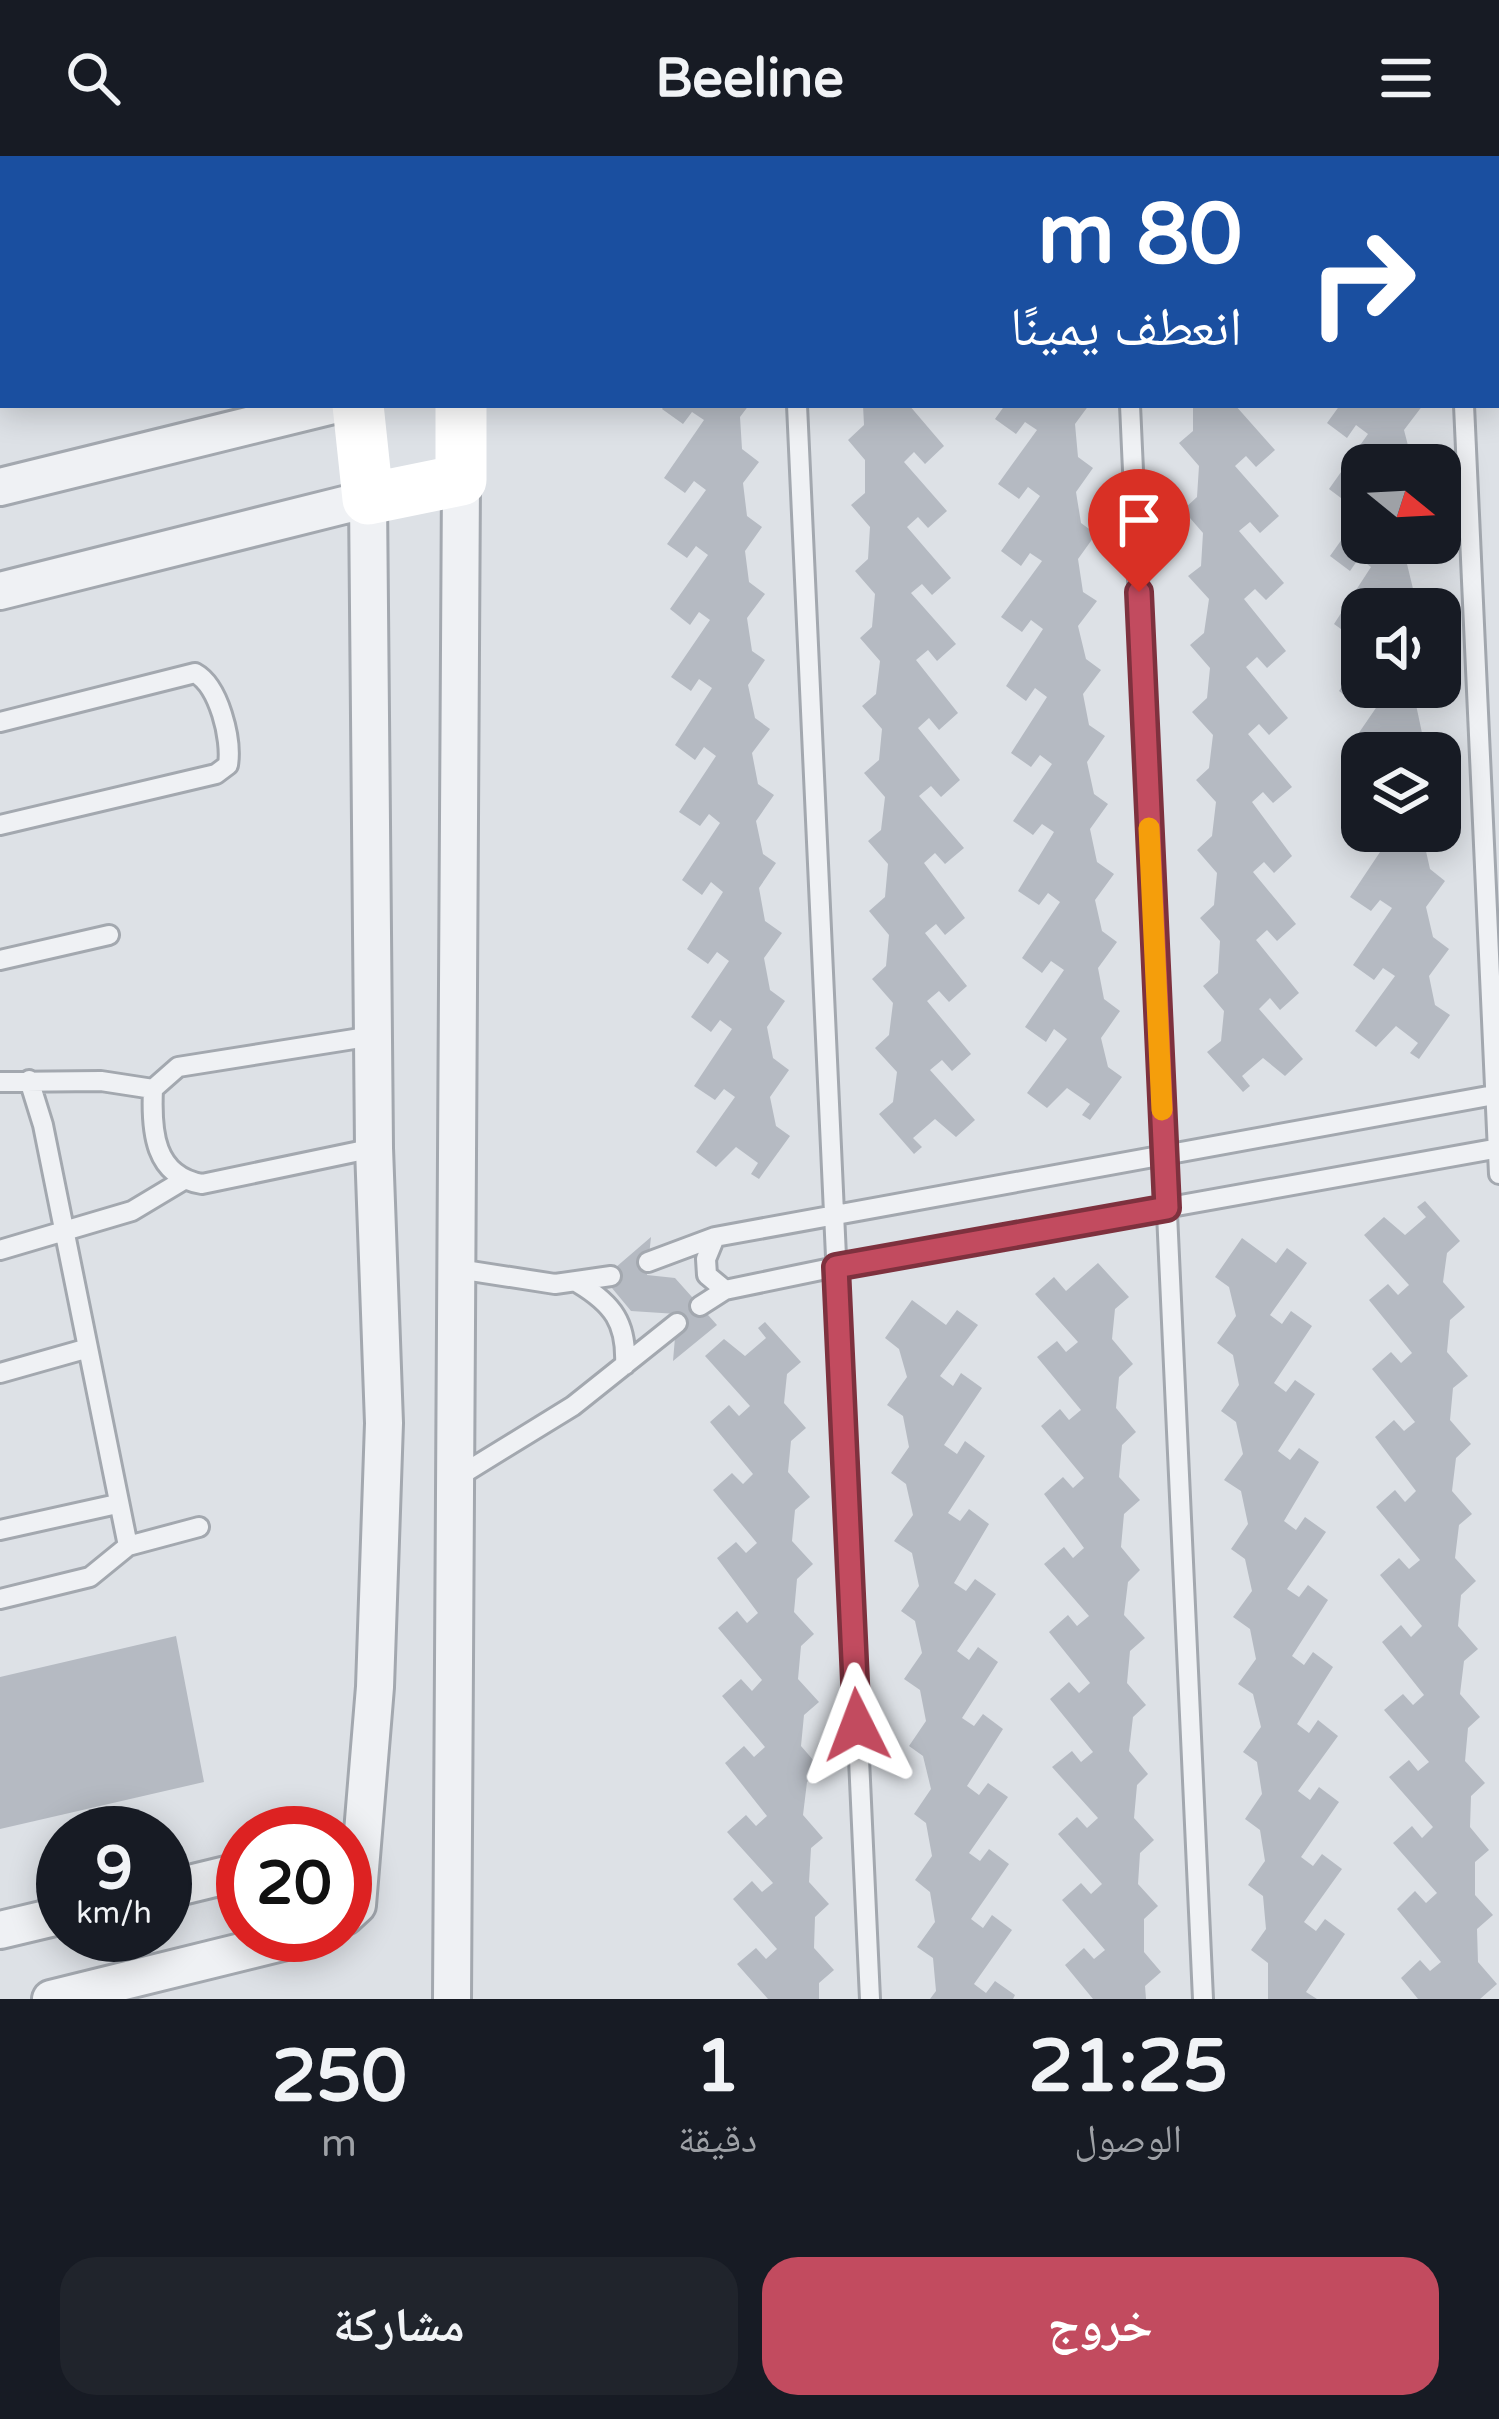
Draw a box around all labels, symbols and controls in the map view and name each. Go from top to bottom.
icon: search [60,45,126,111]
icon: menu [1373,45,1439,111]
text: Beeline [655,46,844,111]
text: 80 m [1038,185,1242,286]
icon: right [1284,204,1440,360]
text: انعطف يمينًا [1010,295,1242,360]
north arrow [1341,444,1461,564]
map controls [1341,444,1461,852]
pin [1088,469,1190,592]
icon: arrive [1106,487,1172,553]
button: sound [1341,588,1461,708]
button: layers [1341,732,1461,852]
position arrow [794,1662,920,1788]
speed limit sign: 20 [216,1806,372,1962]
text: 9 [95,1833,133,1905]
text: km/h [76,1895,152,1932]
text: 1 [695,2024,740,2111]
text: 21:25 [1028,2024,1228,2111]
text: 250 [271,2034,407,2121]
text: دقيقة [678,2116,757,2163]
text: الوصول [1074,2116,1182,2163]
text: m [321,2120,357,2167]
button: مشاركة [60,2257,738,2395]
button: خروج [762,2257,1439,2395]

